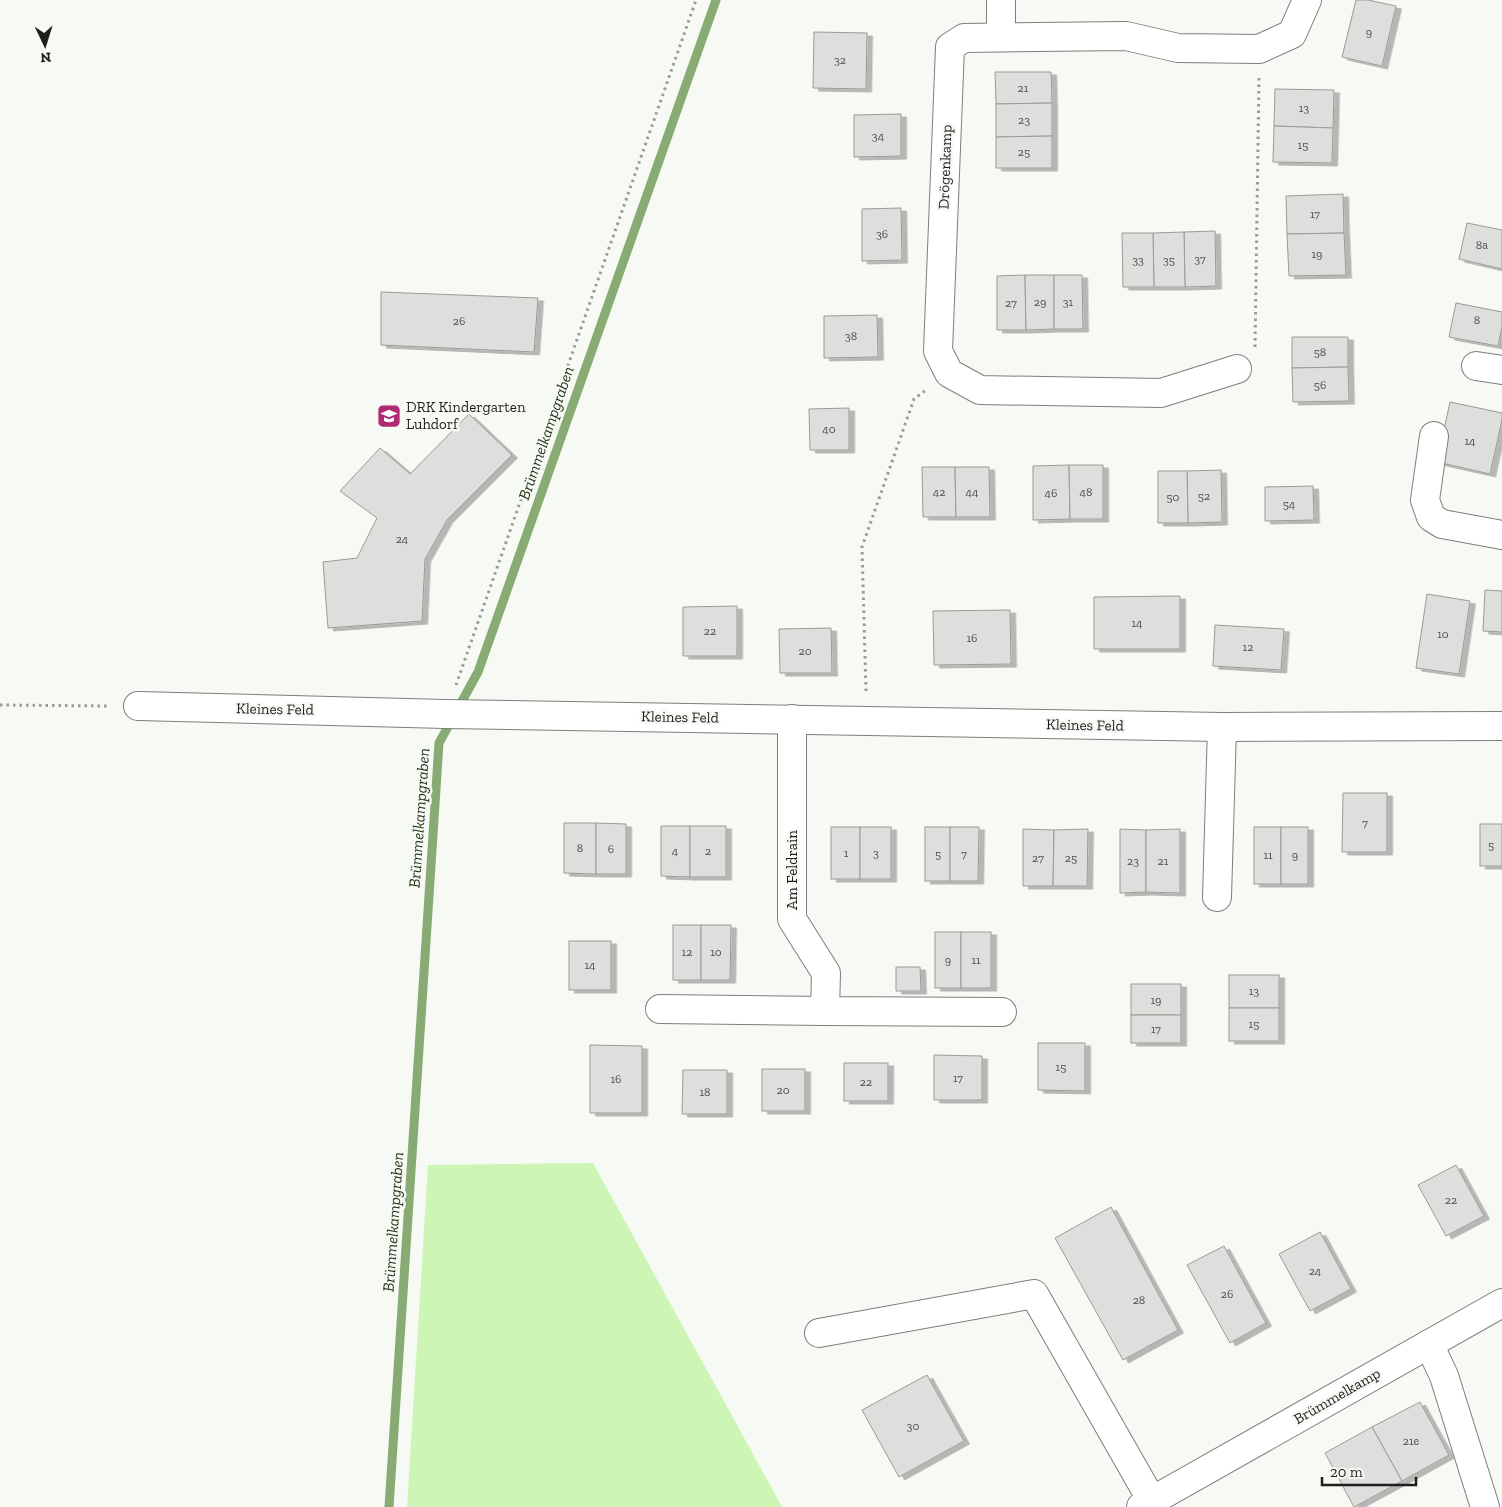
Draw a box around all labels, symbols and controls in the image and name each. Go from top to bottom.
north arrow [20,20,70,70]
house number: 9 [1366,25,1372,39]
text: N [40,49,52,66]
house number: 32 [834,53,846,67]
house number: 21 [1018,81,1029,95]
house number: 13 [1299,101,1309,115]
house number: 23 [1018,113,1030,127]
street label: Drögenkamp [935,124,955,210]
house number: 34 [872,129,885,143]
house number: 15 [1298,138,1308,152]
house number: 25 [1018,145,1030,159]
house number: 17 [1310,207,1320,221]
house number: 36 [876,227,888,241]
house number: 8a [1476,238,1488,252]
house number: 19 [1312,247,1323,261]
house number: 37 [1194,252,1206,266]
house number: 33 [1132,253,1144,267]
house number: 35 [1163,253,1175,267]
house number: 29 [1034,295,1046,309]
house number: 31 [1063,295,1074,309]
house number: 27 [1005,296,1017,310]
house number: 8 [1474,313,1480,327]
house number: 26 [453,314,465,328]
house number: 38 [845,329,857,343]
house number: 58 [1314,345,1326,359]
water label: Brümmelkampgraben [514,364,578,502]
house number: 56 [1314,378,1326,392]
place label: DRK Kindergarten Luhdorf [406,398,526,433]
school or university icon: DRK Kindergarten Luhdorf [376,403,402,429]
house number: 40 [822,422,836,436]
house number: 14 [1464,434,1476,448]
house number: 42 [933,485,945,499]
house number: 44 [966,485,979,499]
house number: 48 [1080,485,1092,499]
house number: 46 [1045,486,1057,500]
house number: 52 [1198,489,1210,503]
house number: 50 [1166,490,1180,504]
house number: 54 [1283,497,1296,511]
house number: 24 [396,532,409,546]
house number: 14 [1131,616,1143,630]
house number: 22 [704,624,716,638]
house number: 10 [1437,627,1449,641]
house number: 16 [967,631,978,645]
house number: 12 [1243,640,1253,654]
house number: 20 [798,644,812,658]
street label: Kleines Feld [236,699,315,719]
street label: Kleines Feld [641,707,720,727]
street label: Kleines Feld [1046,715,1125,735]
water label: Brümmelkampgraben [405,747,433,889]
house number: 7 [1362,816,1368,830]
street label: Am Feldrain [783,830,801,910]
house number: 5 [1488,838,1494,852]
house number: 8 [577,841,583,855]
house number: 6 [608,842,614,856]
house number: 4 [672,844,679,858]
house number: 2 [705,844,711,858]
house number: 1 [844,846,849,860]
house number: 3 [873,846,879,860]
house number: 5 [935,847,941,861]
house number: 7 [961,847,967,861]
house number: 11 [1263,848,1273,862]
house number: 9 [1292,848,1298,862]
house number: 27 [1032,851,1044,865]
house number: 25 [1065,851,1077,865]
house number: 23 [1127,854,1139,868]
house number: 21 [1158,854,1169,868]
house number: 12 [682,945,692,959]
house number: 10 [710,945,722,959]
house number: 9 [945,953,951,967]
house number: 11 [971,953,981,967]
house number: 14 [584,958,596,972]
house number: 13 [1249,984,1259,998]
house number: 19 [1151,993,1162,1007]
house number: 15 [1249,1017,1259,1031]
house number: 17 [1151,1022,1161,1036]
house number: 15 [1056,1060,1066,1074]
house number: 17 [953,1071,963,1085]
house number: 16 [611,1072,622,1086]
house number: 22 [860,1075,872,1089]
house number: 20 [776,1083,790,1097]
house number: 18 [699,1085,711,1099]
water label: Brümmelkampgraben [379,1151,407,1293]
house number: 22 [1445,1193,1457,1207]
house number: 24 [1309,1264,1322,1278]
house number: 26 [1221,1287,1233,1301]
house number: 28 [1133,1293,1145,1307]
street label: Brümmelkamp [1291,1364,1383,1428]
house number: 30 [907,1419,919,1433]
house number: 21e [1403,1434,1420,1448]
scale bar [1322,1454,1416,1486]
text: 20 m [1330,1463,1363,1481]

